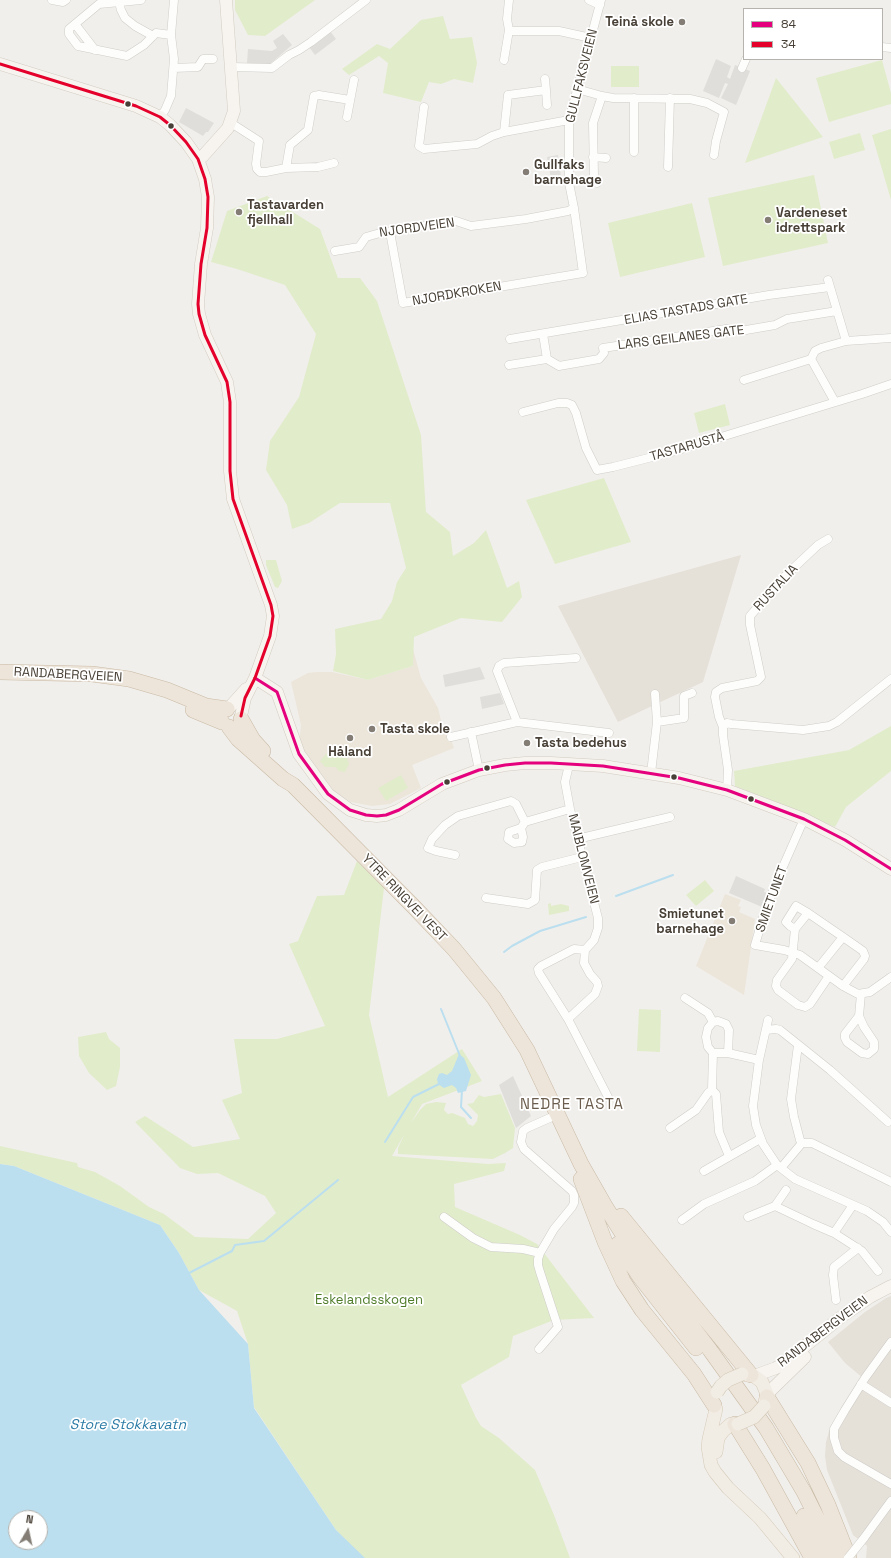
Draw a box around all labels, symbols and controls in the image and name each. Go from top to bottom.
legend [743,8,883,60]
place label: Teinå skole [605,14,674,30]
text: 84 [781,16,796,32]
marker: Teinå skole [677,17,687,27]
street label: GULLFAKSVEIEN [563,27,601,125]
text: 34 [781,36,796,52]
unlabelled marker [123,99,133,109]
unlabelled marker [166,121,176,131]
place label: Gullfaks barnehage [534,157,602,188]
marker: Gullfaks barnehage [521,167,531,177]
place label: Tastavarden fjellhall [247,197,324,228]
place label: Vardeneset idrettspark [776,205,847,236]
marker: Tastavarden fjellhall [234,207,244,217]
street label: NJORDVEIEN [378,215,456,241]
marker: Vardeneset idrettspark [763,215,773,225]
street label: NJORDKROKEN [411,278,503,310]
street label: ELIAS TASTADS GATE [623,291,749,329]
street label: LARS GEILANES GATE [617,323,745,353]
street label: TASTARUSTÅ [648,429,726,465]
street label: RUSTALIA [751,562,801,614]
street label: RANDABERGVEIEN [13,664,123,686]
place label: Tasta skole [380,721,450,737]
marker: Tasta skole [367,724,377,734]
marker: Håland [345,733,355,743]
place label: Tasta bedehus [535,735,627,751]
marker: Tasta bedehus [522,738,532,748]
place label: Håland [328,744,372,760]
unlabelled marker [482,763,492,773]
unlabelled marker [669,772,679,782]
unlabelled marker [442,777,452,787]
unlabelled marker [746,794,756,804]
street label: MAIBLOMVEIEN [564,812,602,906]
street label: YTRE RINGVEI VEST [358,851,450,945]
street label: SMIETUNET [753,864,791,934]
place label: Smietunet barnehage [656,906,724,937]
marker: Smietunet barnehage [727,916,737,926]
district label: NEDRE TASTA [520,1096,624,1114]
park label: Eskelandsskogen [315,1292,423,1308]
street label: RANDABERGVEIEN [775,1293,871,1371]
water label: Store Stokkavatn [70,1417,186,1433]
north arrow [8,1510,48,1550]
text: N [25,1512,34,1527]

